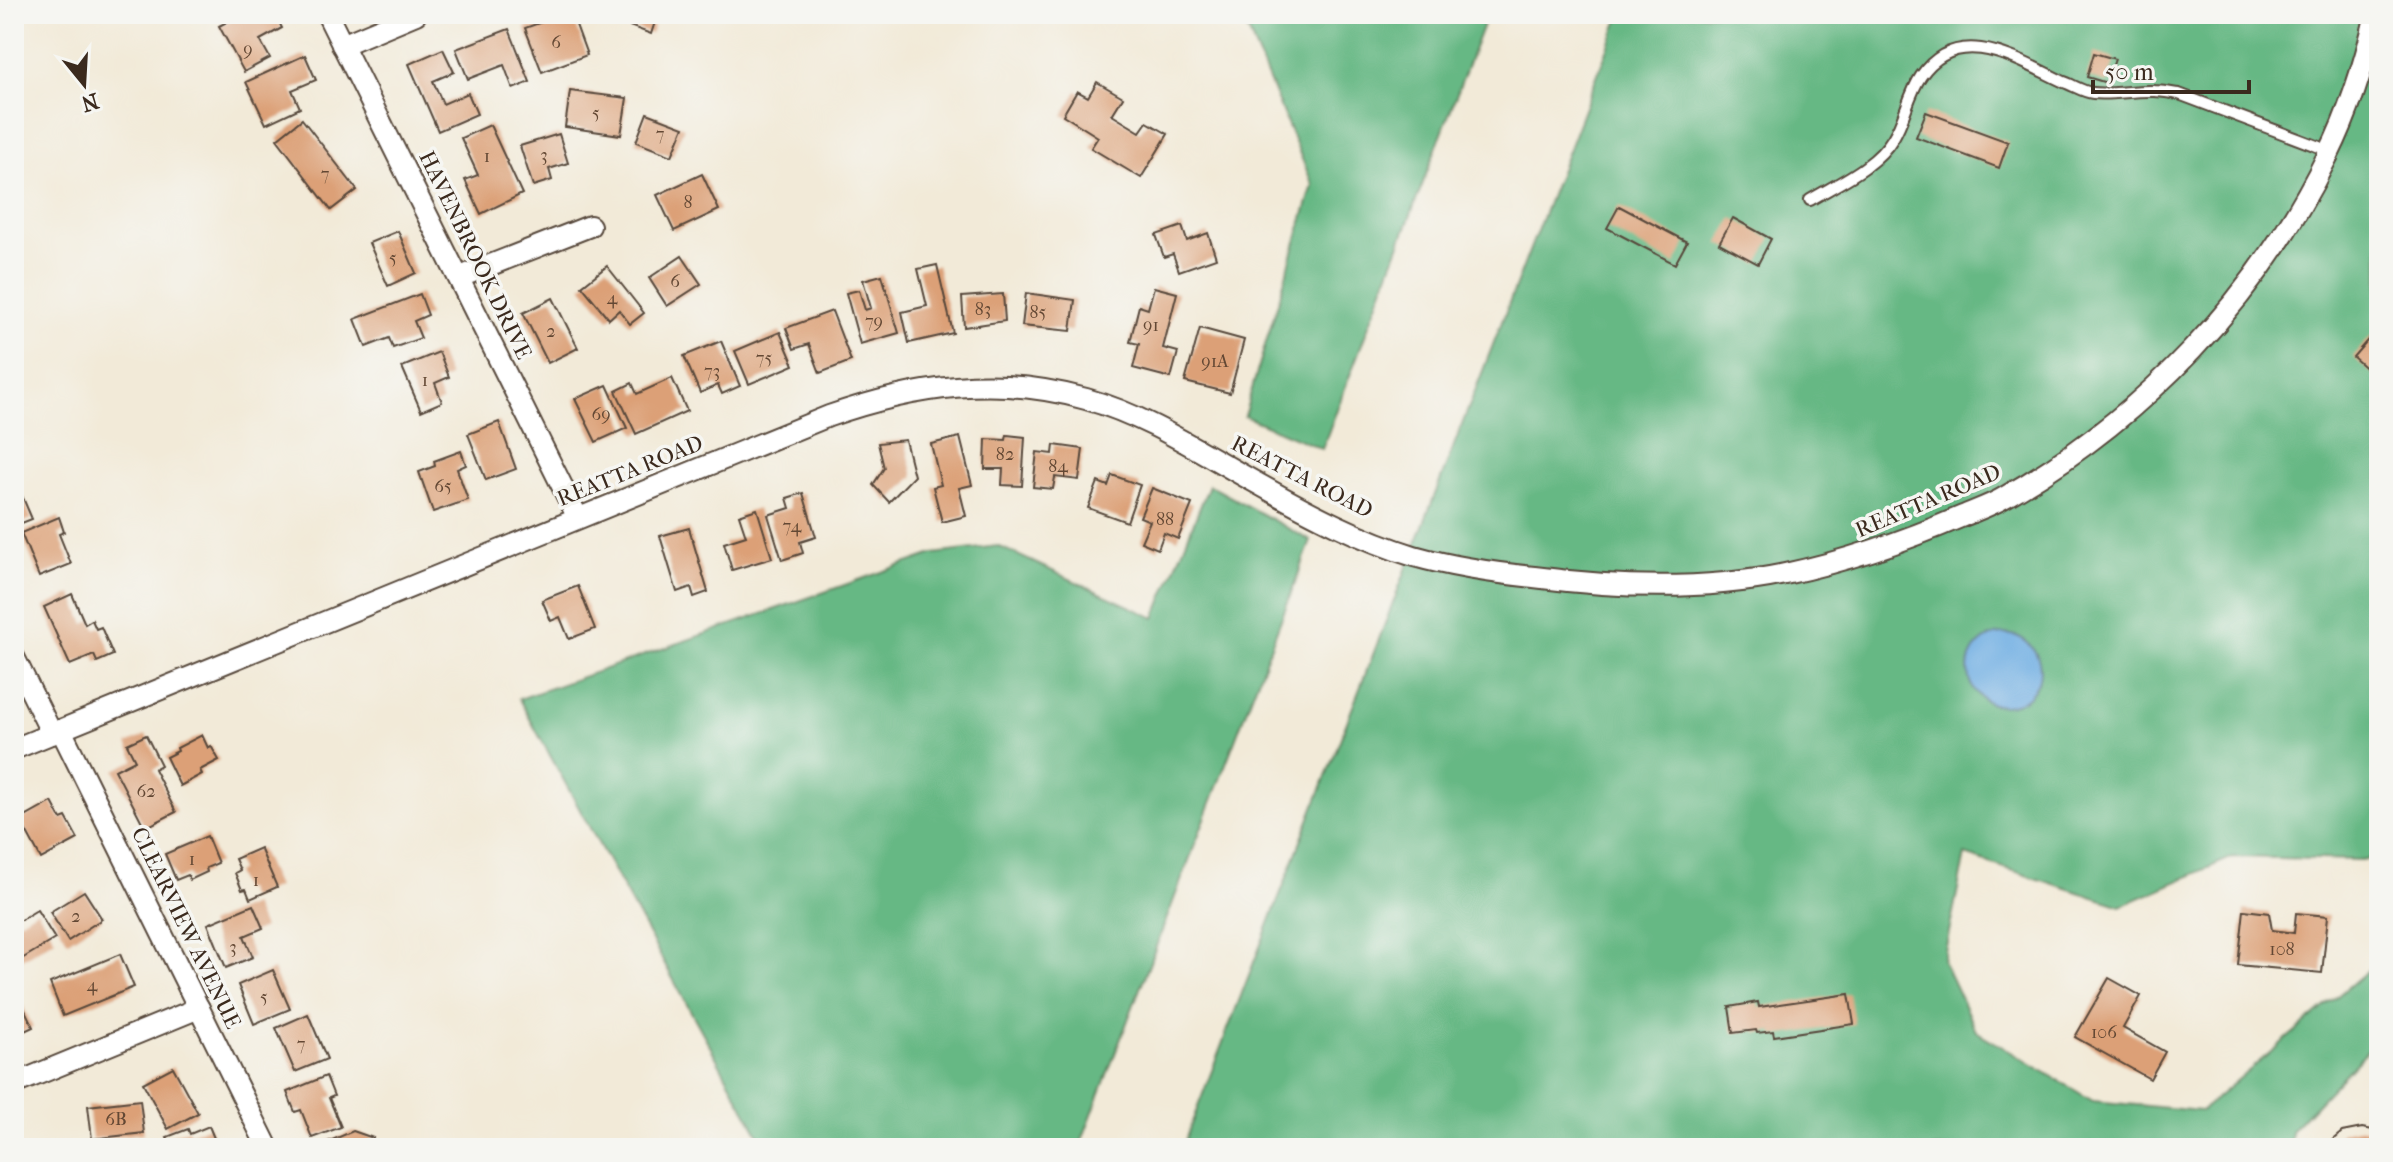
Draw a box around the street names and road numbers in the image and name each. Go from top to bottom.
street label: HAVENBROOK DRIVE [413,147,537,363]
street label: REATTA ROAD [553,430,707,512]
street label: REATTA ROAD [1227,430,1377,524]
street label: REATTA ROAD [1852,459,2004,543]
street label: CLEARVIEW AVENUE [126,823,246,1033]

